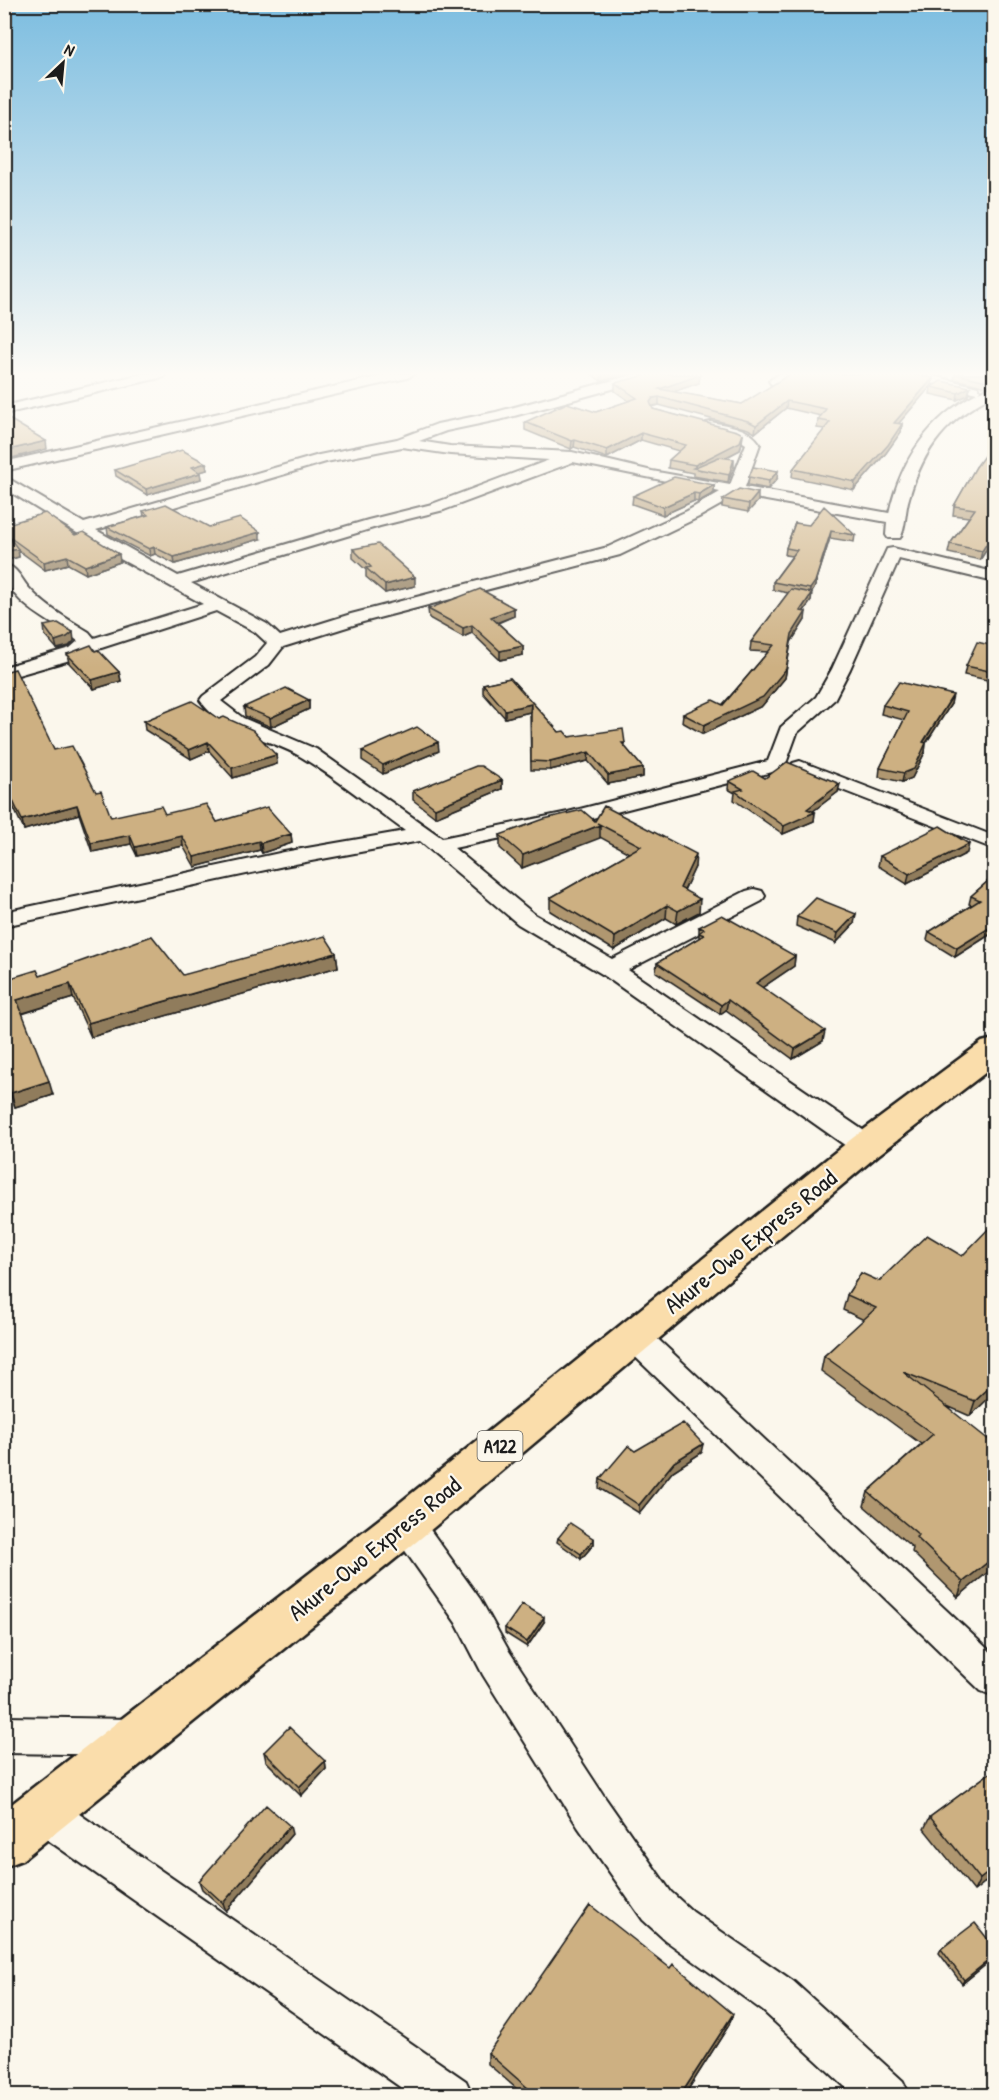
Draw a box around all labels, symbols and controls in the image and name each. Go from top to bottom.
north arrow [33,33,93,93]
text: N [61,38,79,61]
street label: Akure-Owo Express Road [657,1161,843,1321]
road number: A122 [478,1431,522,1461]
street label: Akure-Owo Express Road [281,1468,467,1628]

